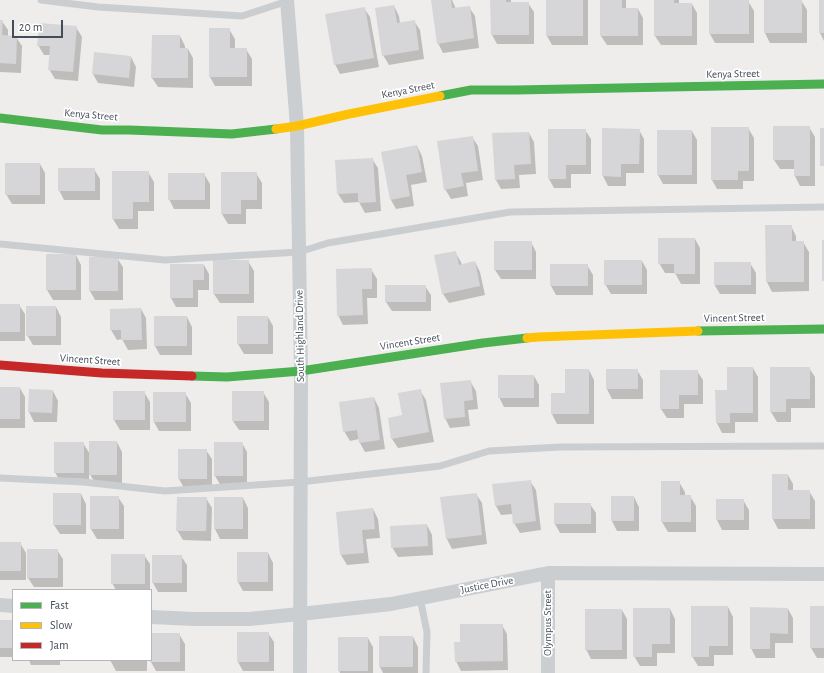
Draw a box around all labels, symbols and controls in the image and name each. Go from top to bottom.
scale bar [14,12,65,38]
text: 20 m [19,21,42,33]
street label: Kenya Street [706,67,760,81]
street label: Kenya Street [380,78,436,102]
street label: Kenya Street [64,106,118,124]
street label: South Highland Drive [293,290,307,382]
street label: Vincent Street [704,311,764,325]
street label: Vincent Street [379,331,441,353]
street label: Vincent Street [59,351,121,369]
street label: Justice Drive [460,573,514,597]
legend [12,589,152,661]
street label: Olympus Street [541,590,555,656]
text: Fast [50,599,69,611]
text: Slow [50,619,72,631]
text: Jam [50,639,69,651]

